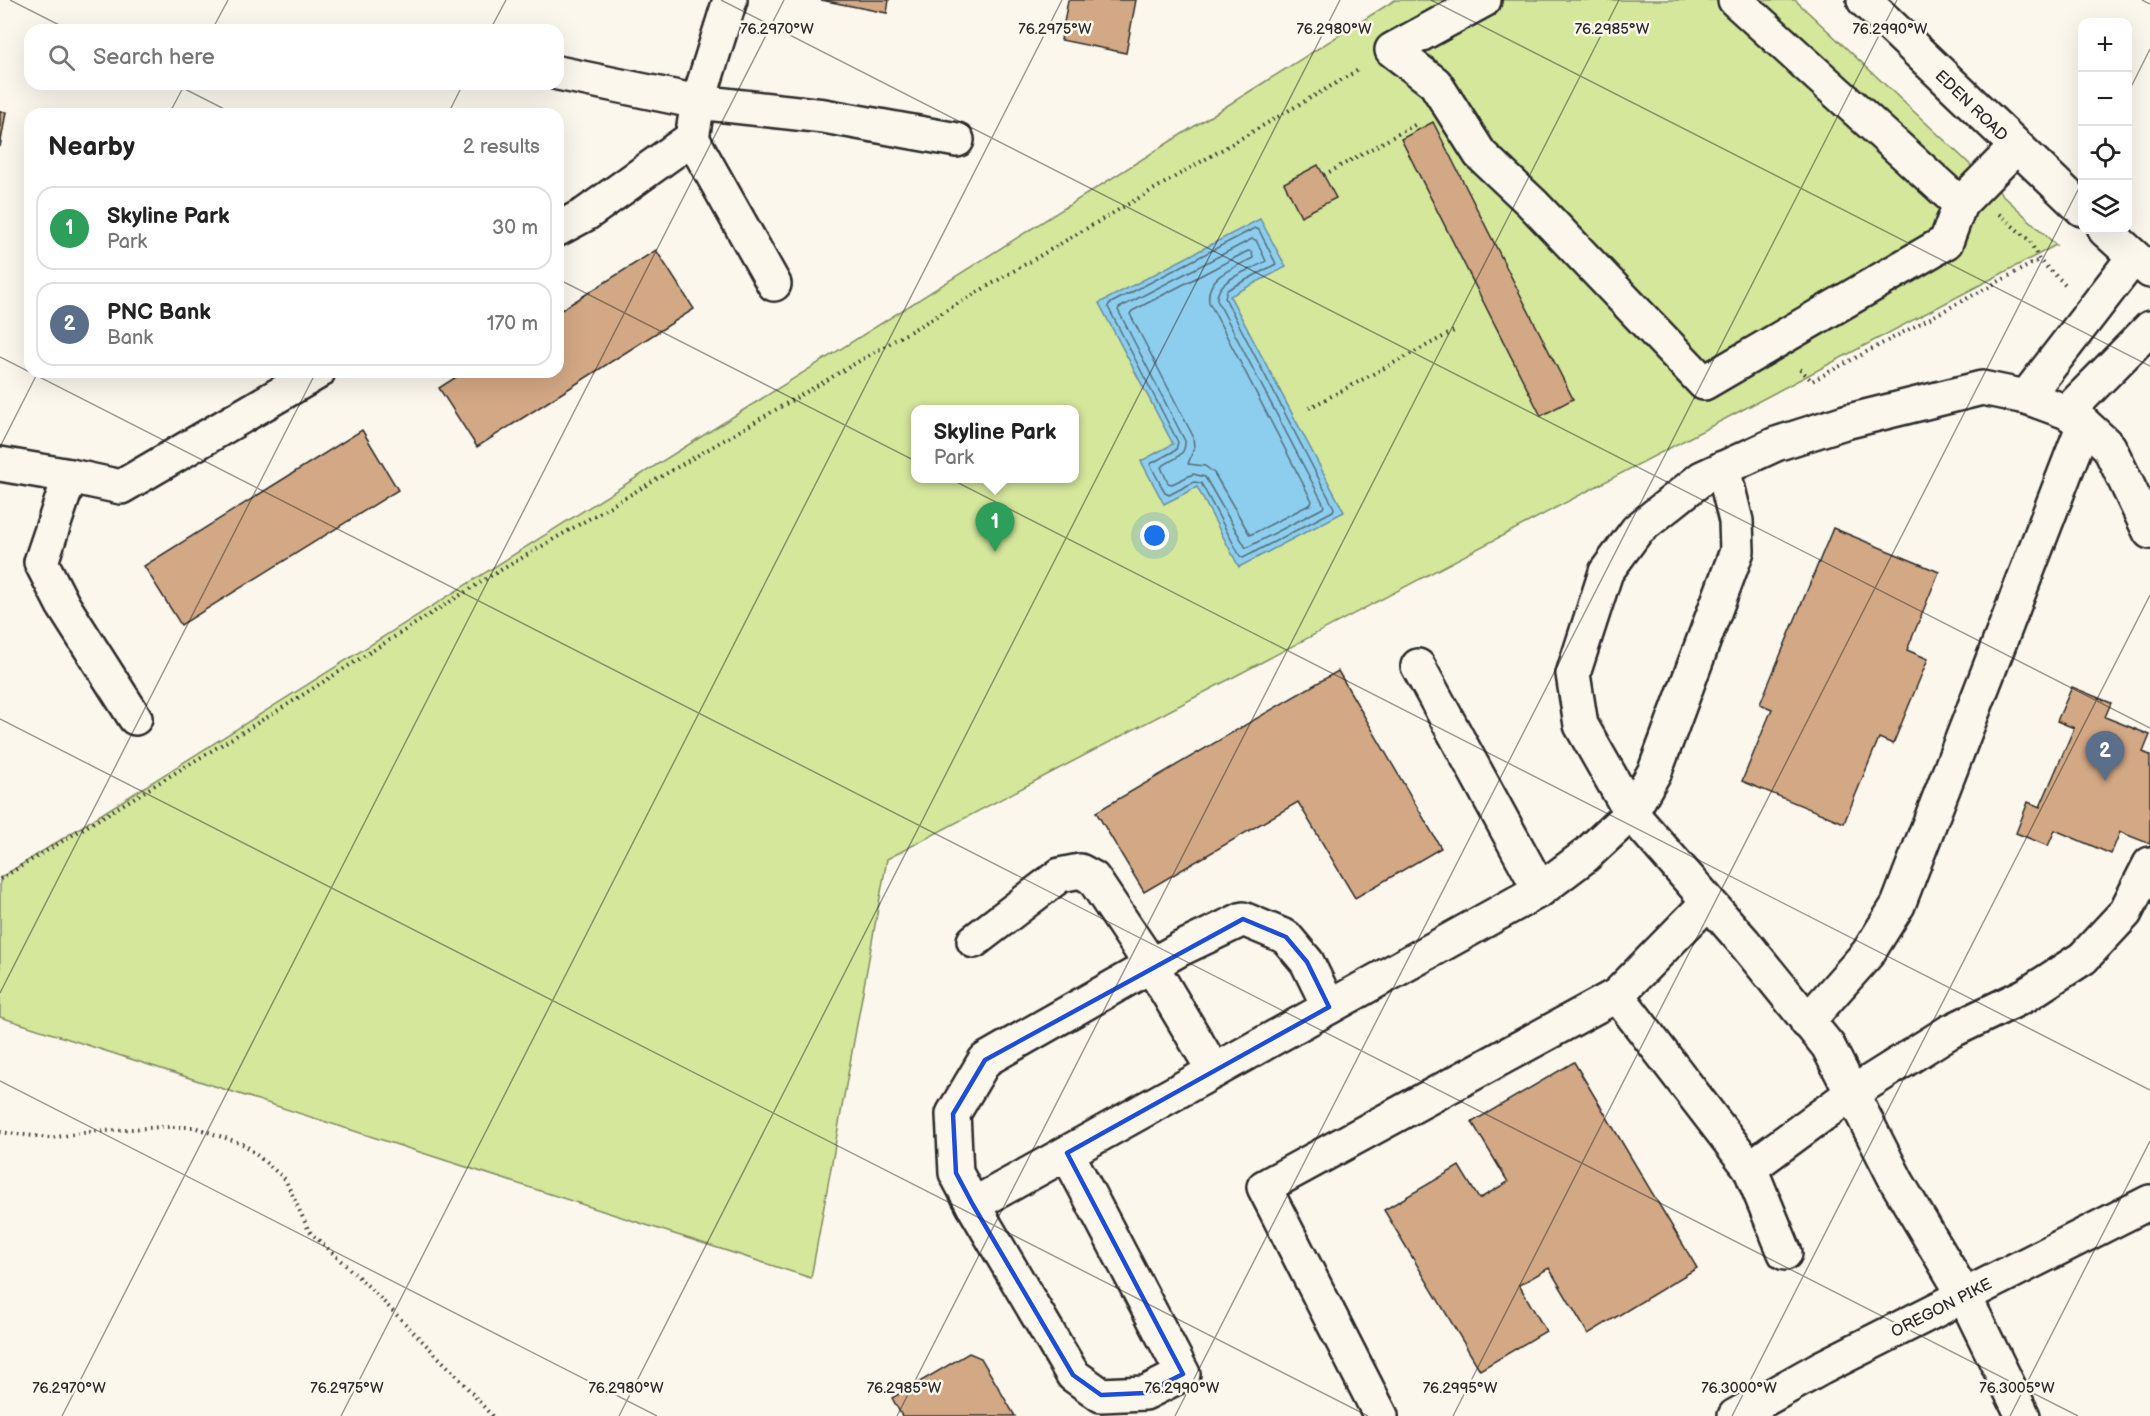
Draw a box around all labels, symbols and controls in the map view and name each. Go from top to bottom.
map controls [2078,18,2132,234]
button: + [2078,18,2132,72]
text: 76.2970°W [740,20,814,39]
text: 76.2975°W [1018,20,1092,39]
text: 76.2980°W [1296,20,1372,39]
text: 76.2985°W [1575,20,1650,39]
text: 76.2990°W [1852,20,1928,39]
search box [24,24,564,90]
icon: search [45,41,78,74]
text: Search here [93,44,215,71]
street label: EDEN ROAD [1931,67,2011,145]
button: − [2078,72,2132,126]
button: locate [2078,126,2132,180]
text: Nearby [48,132,135,163]
text: 2 results [463,135,540,159]
button: layers [2078,180,2132,234]
text: Skyline Park [107,203,229,230]
text: 1 [65,216,74,240]
text: 30 m [492,216,538,240]
text: Park [107,230,147,254]
text: PNC Bank [107,299,211,326]
text: 2 [64,312,75,336]
text: 170 m [487,312,538,336]
text: Bank [107,326,153,350]
popup [911,405,1079,483]
text: Skyline Park [934,419,1056,446]
text: Park [934,446,974,470]
pin: 1 [976,502,1014,552]
your location [1140,521,1169,550]
pin: 2 [2086,732,2124,781]
street label: OREGON PIKE [1888,1275,1995,1342]
text: 76.2970°W [32,1379,106,1398]
text: 76.2975°W [310,1379,384,1398]
text: 76.2980°W [588,1379,664,1398]
text: 76.2985°W [867,1379,942,1398]
text: 76.2990°W [1144,1379,1220,1398]
text: 76.2995°W [1423,1379,1498,1398]
text: 76.3000°W [1701,1379,1777,1398]
text: 76.3005°W [1979,1379,2055,1398]

